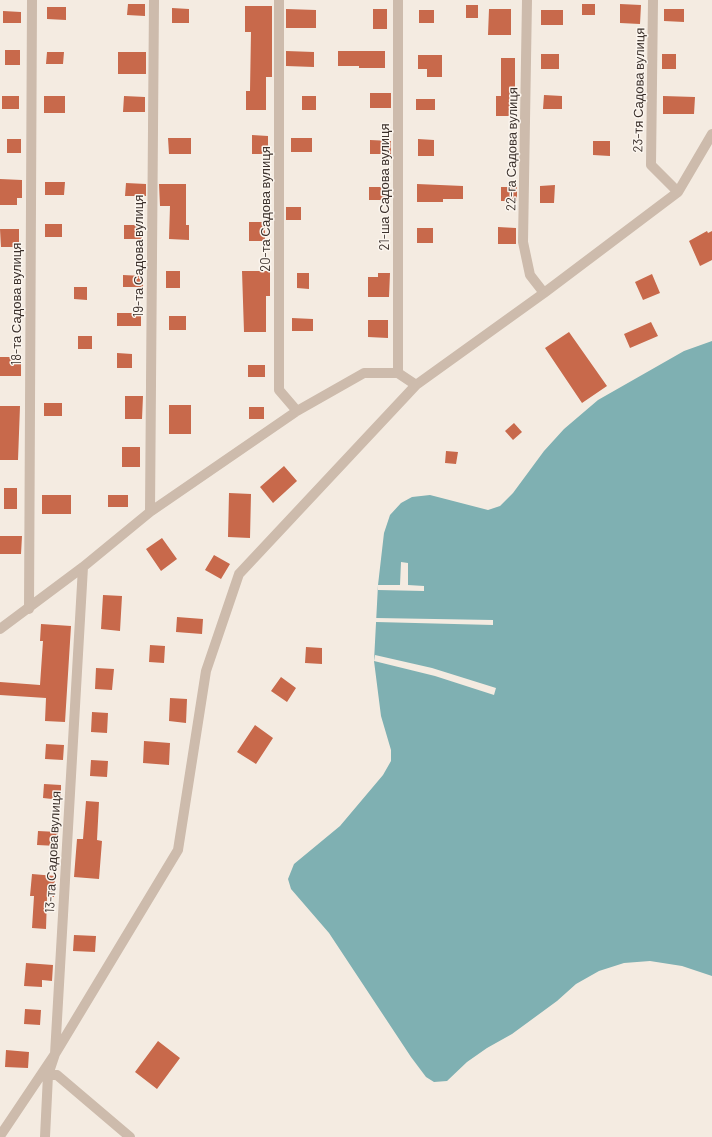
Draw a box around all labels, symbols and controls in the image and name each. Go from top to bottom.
street label: 23-тя Садова вулиця [630,28,648,152]
street label: 22-га Садова вулиця [503,87,521,211]
street label: 21-ша Садова вулиця [377,123,393,251]
street label: 20-та Садова вулиця [258,146,274,272]
street label: 19-та Садова вулиця [131,195,147,317]
street label: 18-та Садова вулиця [9,243,25,365]
street label: 13-та Садова вулиця [42,791,64,913]

